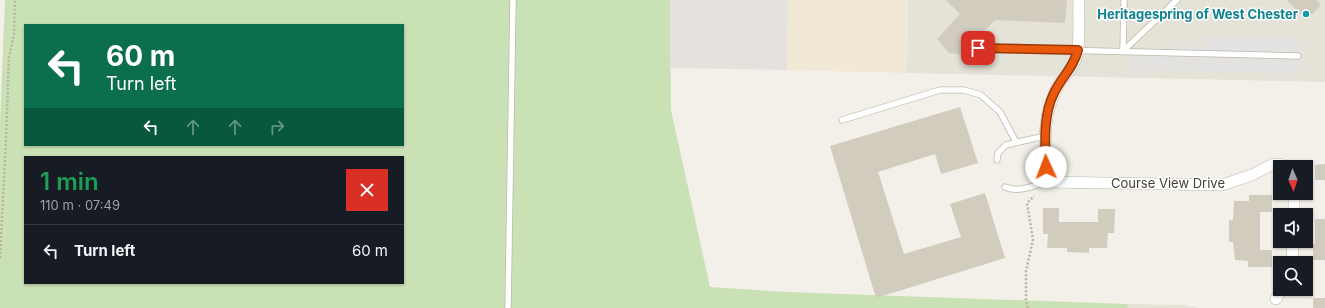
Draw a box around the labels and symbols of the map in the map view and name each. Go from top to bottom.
place label: Heritagespring of West Chester [1097,6,1299,22]
marker: Heritagespring of West Chester [1301,9,1311,19]
pin [961,31,995,65]
position arrow [1025,146,1067,188]
north arrow [1273,160,1313,200]
street label: Course View Drive [1111,175,1225,191]

